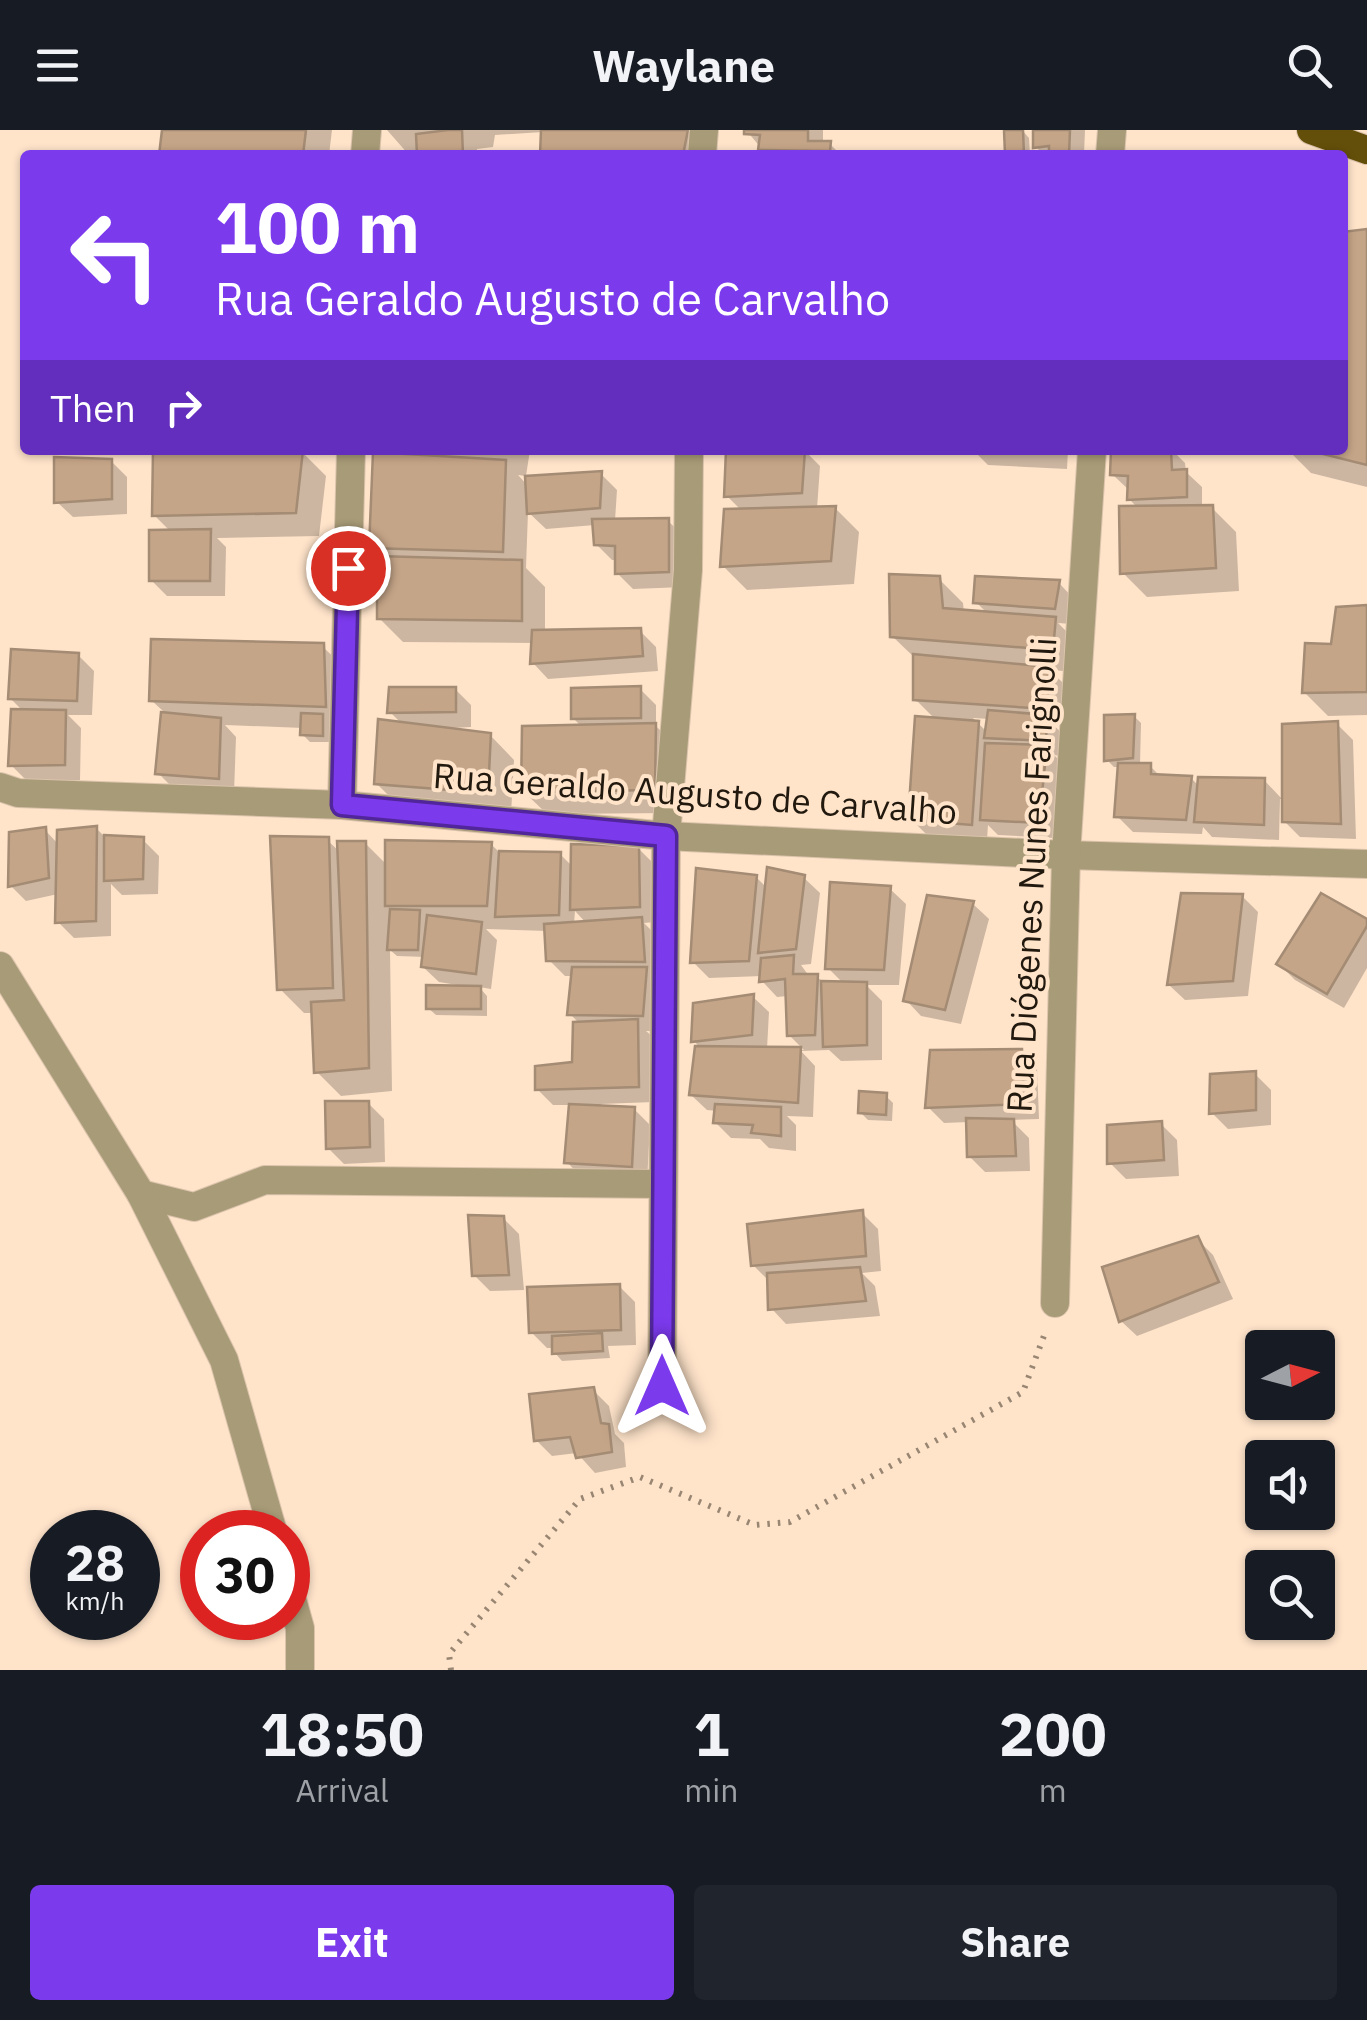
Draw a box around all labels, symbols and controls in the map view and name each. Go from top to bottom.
text: Waylane [592,36,775,94]
icon: menu [30,38,85,93]
icon: search [1282,38,1337,93]
text: 100 m [215,181,420,272]
icon: left [50,190,180,320]
text: Rua Geraldo Augusto de Carvalho [215,269,890,327]
icon: right [156,380,211,435]
text: Then [50,383,136,432]
pin [306,526,391,611]
icon: arrive [321,541,376,596]
street label: Rua Diógenes Nunes Farignolli [996,636,1066,1114]
street label: Rua Geraldo Augusto de Carvalho [432,752,959,834]
north arrow [1245,1330,1335,1420]
map controls [1245,1330,1335,1640]
position arrow [610,1334,714,1438]
button: sound [1245,1440,1335,1530]
speed limit sign: 30 [180,1510,310,1640]
text: 28 [65,1530,125,1595]
button: search [1245,1550,1335,1640]
text: km/h [66,1584,124,1617]
text: 18:50 [260,1694,424,1773]
text: 1 [693,1694,729,1773]
text: 200 [999,1694,1107,1773]
text: Arrival [296,1769,389,1811]
text: min [684,1769,738,1811]
text: m [1039,1769,1067,1811]
button: Exit [30,1885,674,2000]
button: Share [694,1885,1337,2000]

